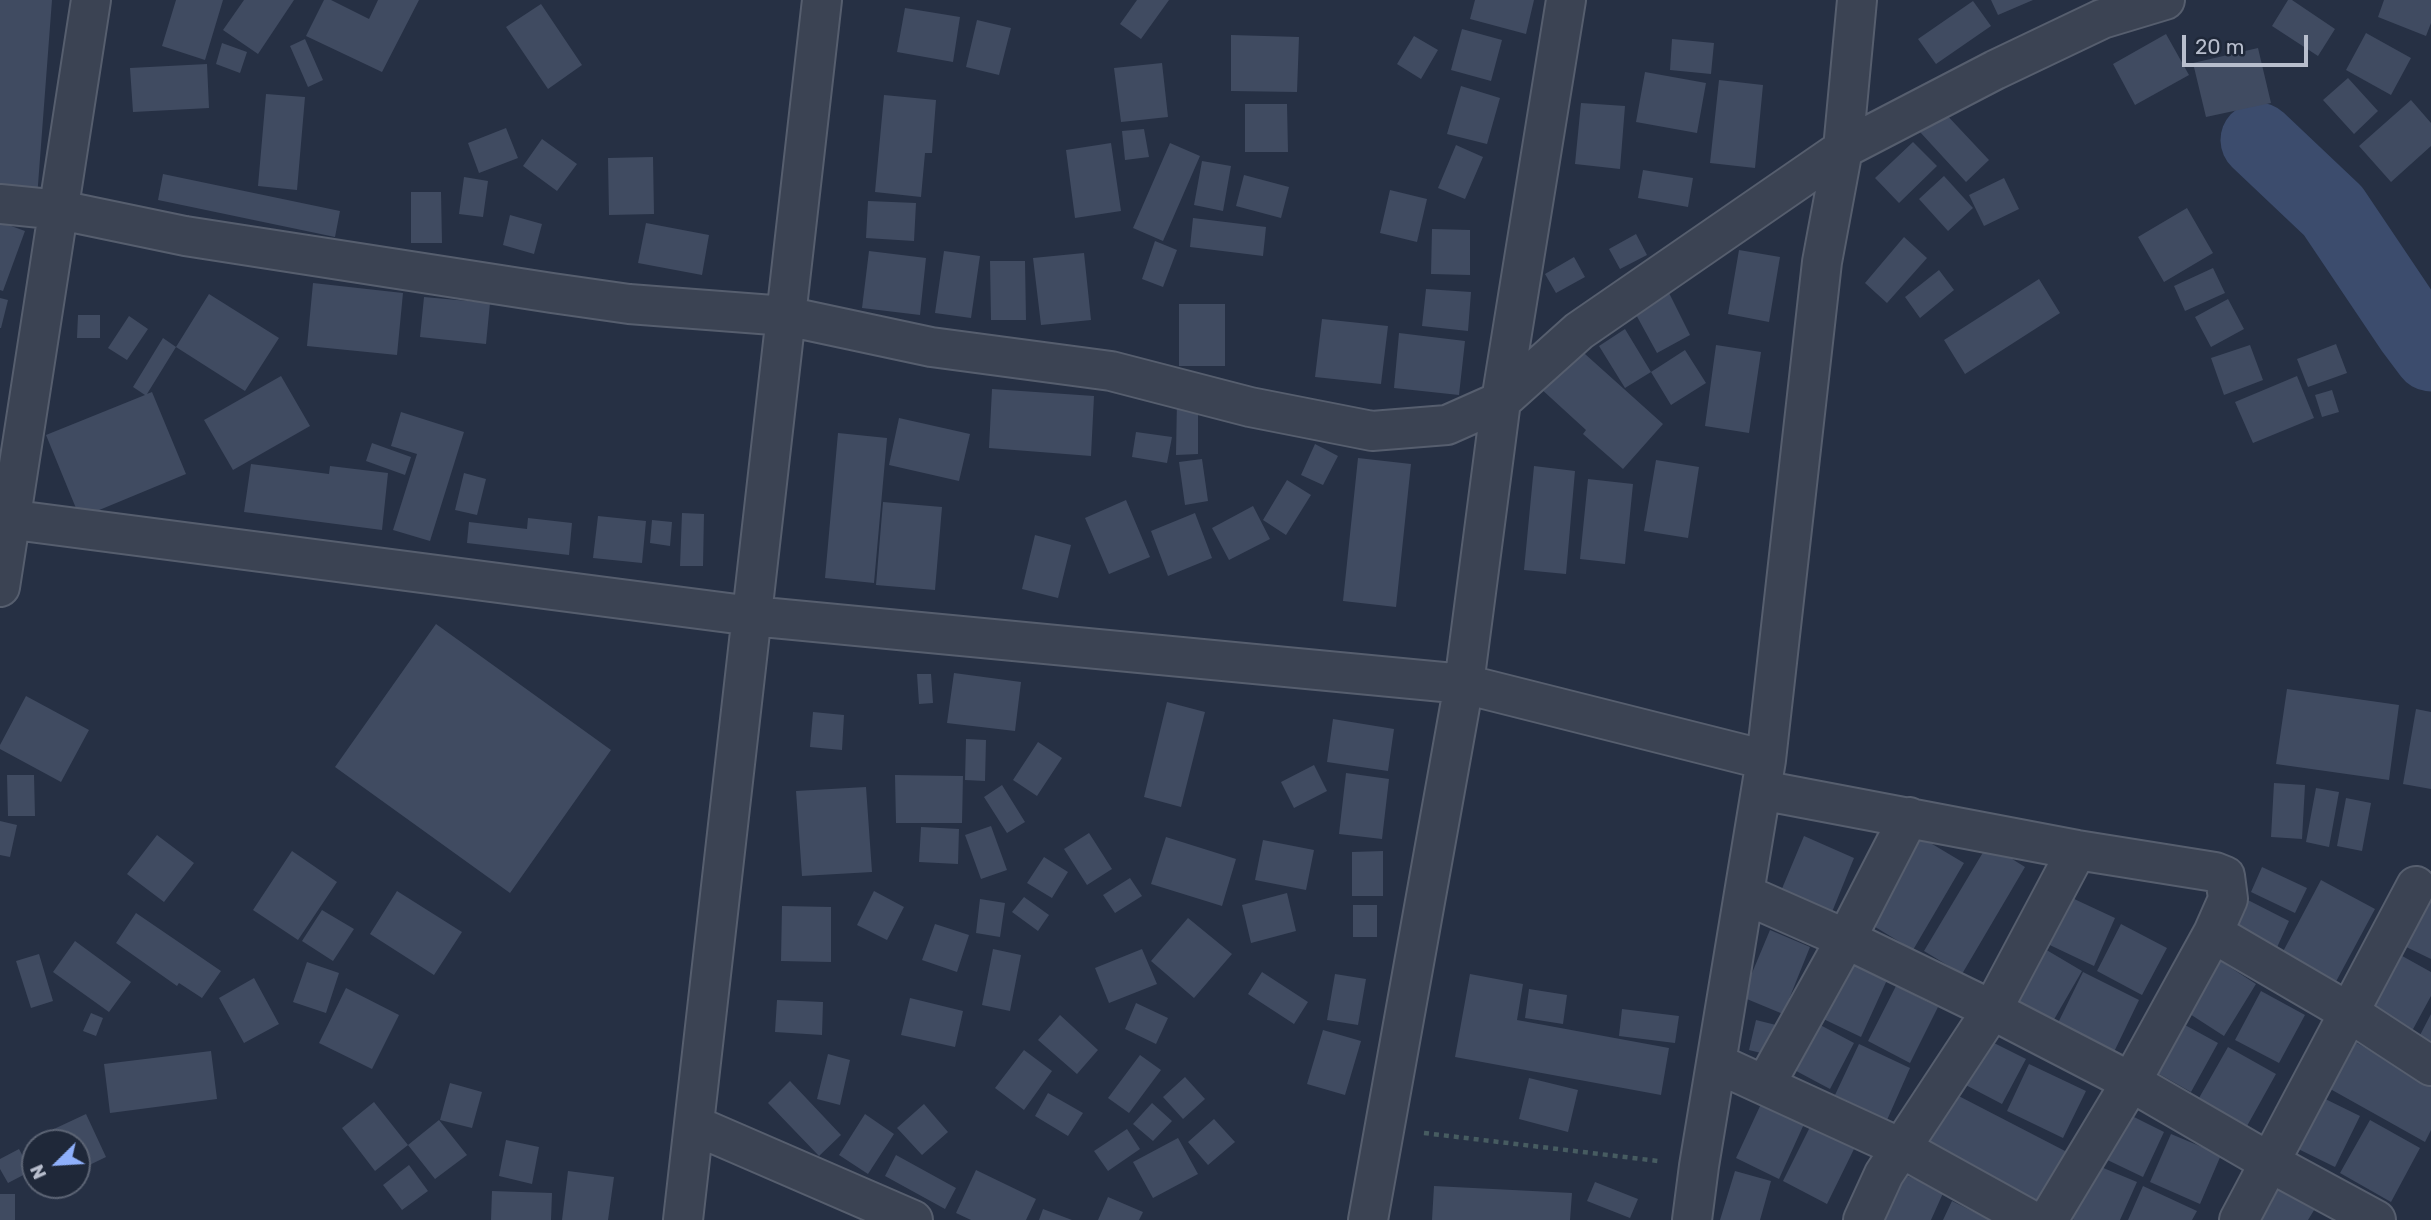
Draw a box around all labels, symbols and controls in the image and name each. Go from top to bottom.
scale bar [2186,21,2312,65]
text: 20 m [2195,34,2244,59]
north arrow [21,1129,91,1199]
text: N [25,1161,51,1183]

